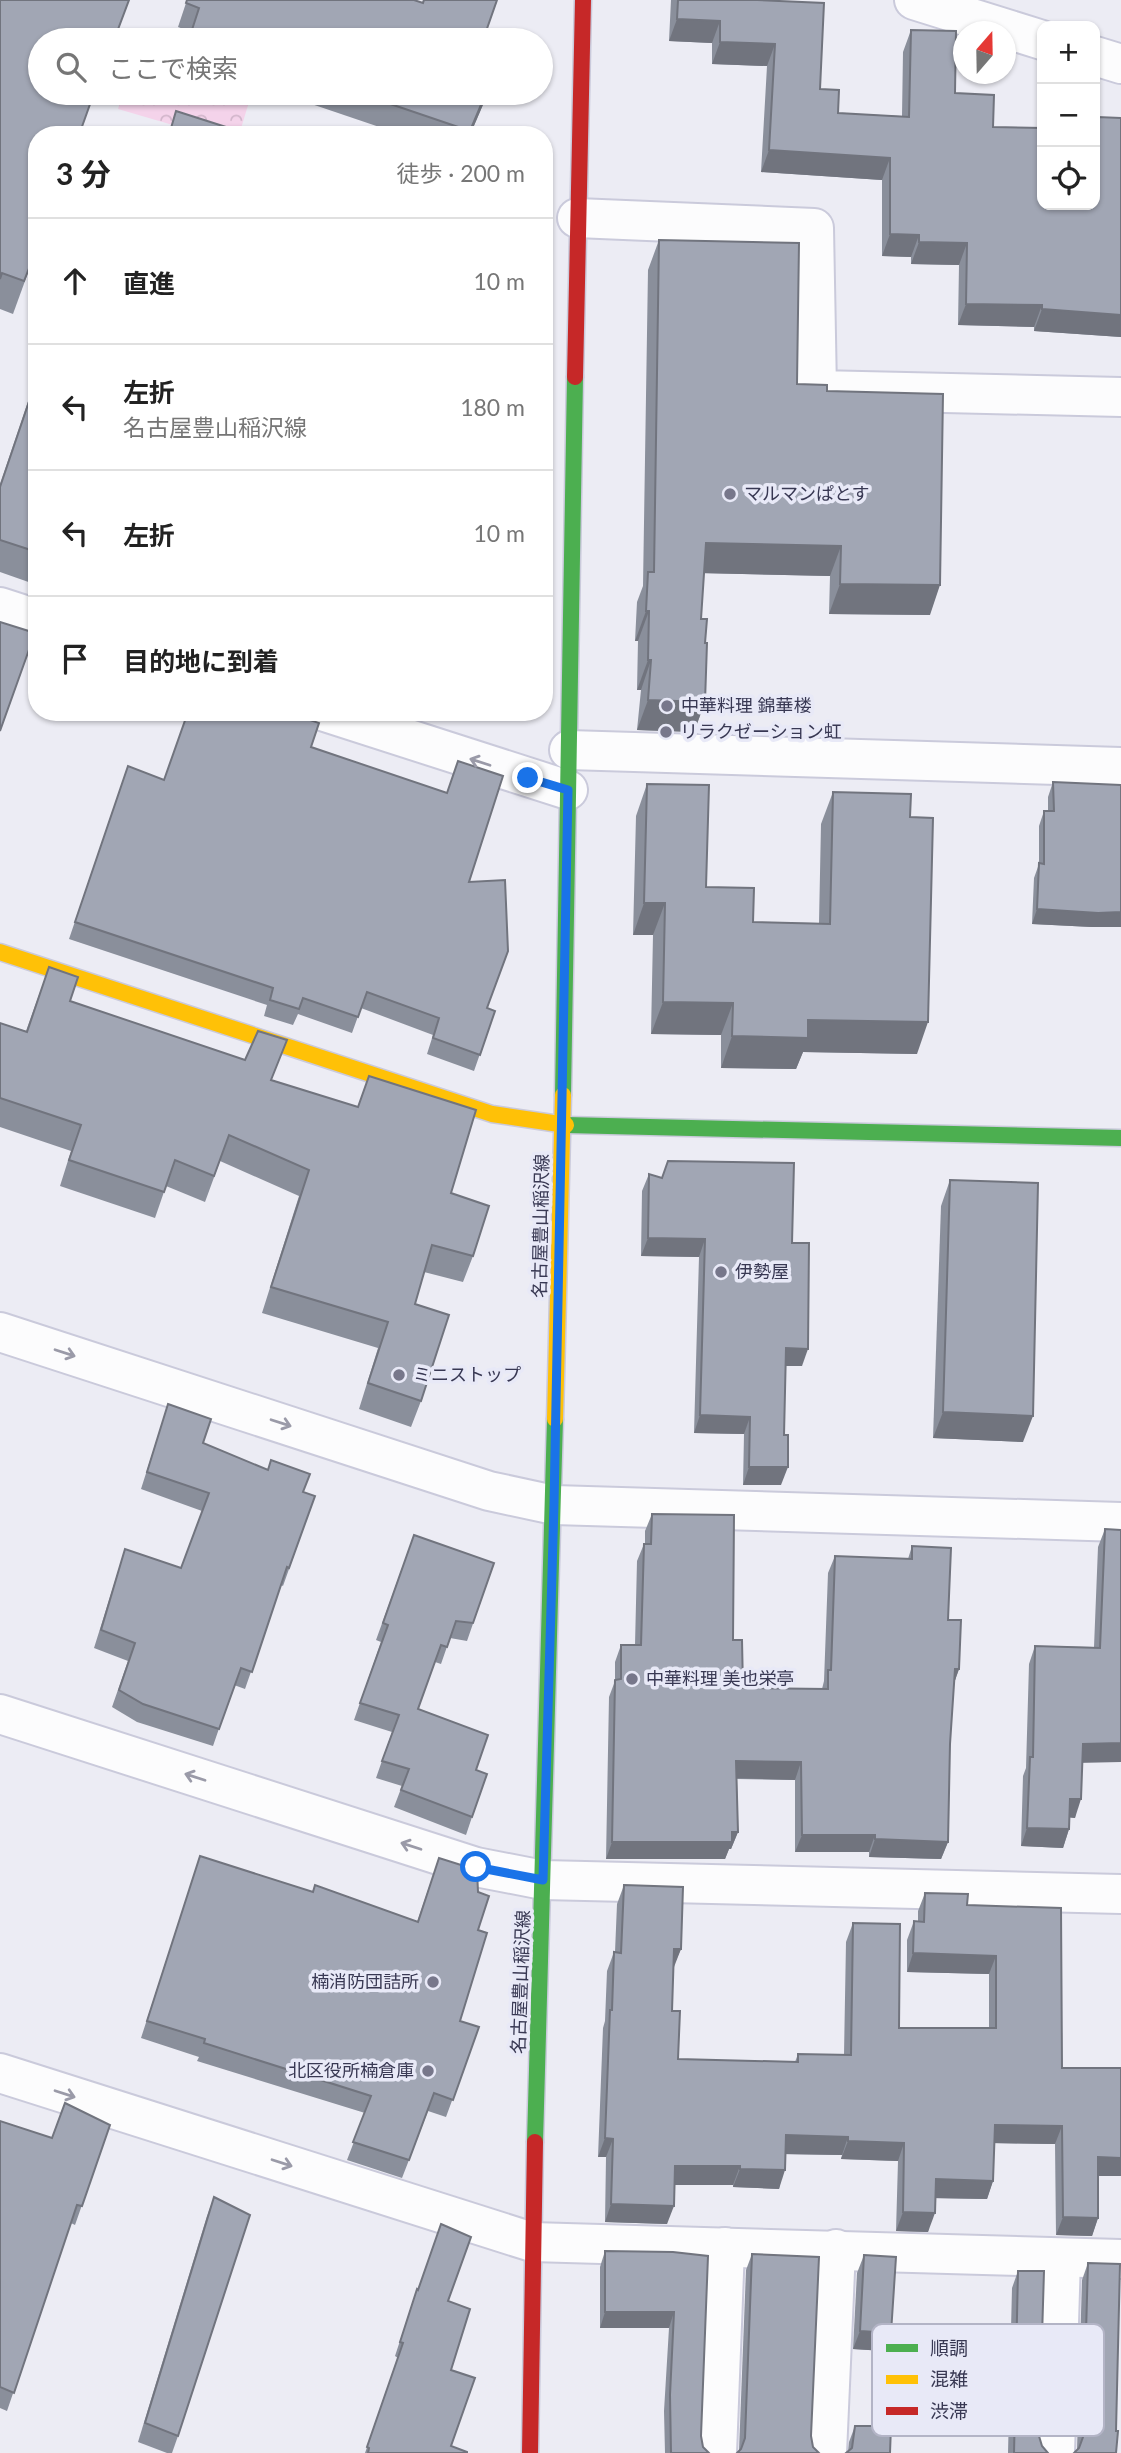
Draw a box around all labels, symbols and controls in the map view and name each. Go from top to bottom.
north arrow [953,21,1016,84]
map controls [1037,21,1100,210]
button: + [1037,21,1100,84]
search box [28,28,553,105]
icon: search [52,48,90,86]
text: ここで検索 [108,52,238,84]
button: − [1037,84,1100,147]
button: locate [1037,147,1100,210]
text: 3 分 [56,155,111,191]
text: 徒歩 · 200 m [396,159,525,187]
icon: ahead [56,262,94,300]
text: 直進 [123,267,175,299]
text: 10 m [474,267,525,295]
text: 左折 [123,376,175,408]
icon: left [56,388,94,426]
text: 180 m [460,393,525,421]
text: 名古屋豊山稲沢線 [123,413,307,441]
place label: マルマンぱとす [744,482,869,504]
marker: マルマンぱとす [722,486,738,502]
icon: left [56,514,94,552]
text: 左折 [123,519,175,551]
text: 10 m [474,519,525,547]
icon: arrive [56,640,94,678]
text: 目的地に到着 [123,645,279,677]
place label: 中華料理 錦華楼 [681,694,812,716]
marker: 中華料理 錦華楼 [659,698,675,714]
place label: リラクゼーション虹 [680,720,842,742]
marker: リラクゼーション虹 [658,724,674,740]
one-way arrow [469,755,491,767]
route end [512,762,543,793]
street label: 名古屋豊山稲沢線 [528,1154,552,1298]
place label: 伊勢屋 [735,1260,789,1282]
marker: 伊勢屋 [713,1264,729,1280]
one-way arrow [54,1347,76,1360]
place label: ミニストップ [413,1363,521,1385]
marker: ミニストップ [391,1367,407,1383]
one-way arrow [270,1418,292,1431]
place label: 中華料理 美也栄亭 [646,1667,795,1689]
marker: 中華料理 美也栄亭 [624,1671,640,1687]
one-way arrow [184,1769,206,1782]
one-way arrow [401,1839,423,1851]
route start [460,1851,491,1882]
street label: 名古屋豊山稲沢線 [506,1910,534,2054]
place label: 楠消防団詰所 [311,1970,419,1992]
marker: 楠消防団詰所 [425,1974,441,1990]
place label: 北区役所楠倉庫 [288,2059,414,2081]
marker: 北区役所楠倉庫 [420,2063,436,2079]
one-way arrow [54,2088,76,2101]
one-way arrow [271,2157,293,2170]
legend [872,2324,1104,2436]
text: 順調 [930,2336,968,2359]
text: 混雑 [930,2367,968,2390]
text: 渋滞 [930,2399,968,2422]

